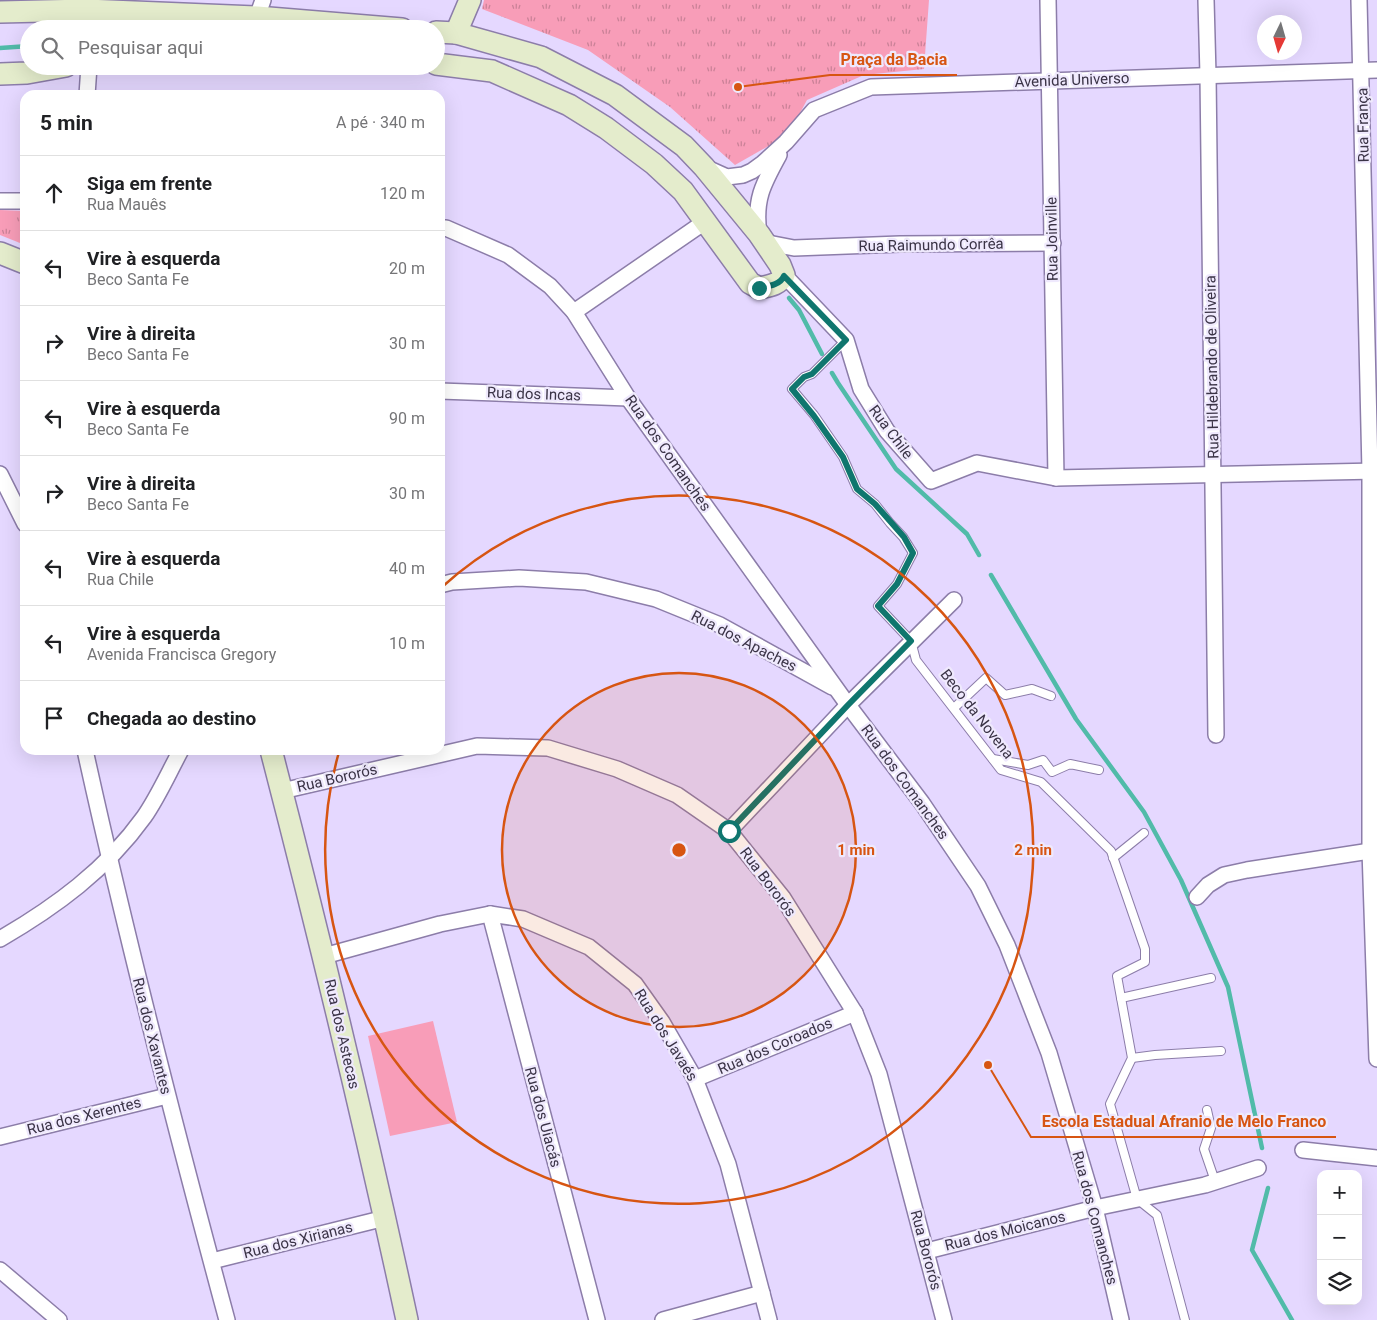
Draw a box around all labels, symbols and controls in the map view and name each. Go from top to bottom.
north arrow [1257,15,1302,60]
search box [20,20,445,75]
icon: search [38,34,66,62]
text: Pesquisar aqui [78,36,203,59]
callout: Praça da Bacia [830,44,957,75]
text: Praça da Bacia [841,50,948,69]
street label: Avenida Universo [1014,69,1130,91]
street label: Rua França [1353,87,1373,163]
text: 5 min [40,111,93,135]
text: A pé · 340 m [336,113,425,132]
text: Siga em frente [87,172,212,195]
icon: ahead [40,179,68,207]
text: 120 m [380,184,425,203]
text: Rua Mauês [87,195,167,214]
street label: Rua Joinville [1042,197,1062,281]
street label: Rua Raimundo Corrêa [858,235,1004,255]
text: Vire à esquerda [87,247,220,270]
icon: left [40,254,68,282]
text: 20 m [389,259,425,278]
text: Beco Santa Fe [87,270,189,289]
street label: Rua Hildebrando de Oliveira [1201,275,1223,459]
route end [748,277,771,300]
text: Vire à direita [87,322,196,345]
icon: right [40,329,68,357]
text: 30 m [389,334,425,353]
text: Beco Santa Fe [87,345,189,364]
street label: Rua dos Incas [487,383,581,405]
street label: Rua dos Comanches [621,391,715,515]
text: Vire à esquerda [87,397,220,420]
street label: Rua Chile [865,402,917,462]
icon: left [40,404,68,432]
text: 90 m [389,409,425,428]
text: Beco Santa Fe [87,420,189,439]
text: Vire à direita [87,472,196,495]
icon: right [40,479,68,507]
text: 30 m [389,484,425,503]
text: Beco Santa Fe [87,495,189,514]
text: Vire à esquerda [87,547,220,570]
icon: left [40,554,68,582]
text: 40 m [389,559,425,578]
text: Rua Chile [87,570,154,589]
street label: Rua dos Apaches [688,607,800,675]
text: Vire à esquerda [87,622,220,645]
icon: left [40,629,68,657]
text: 10 m [389,634,425,653]
text: Avenida Francisca Gregory [87,645,276,664]
street label: Beco da Novena [937,666,1017,762]
icon: arrive [40,704,68,732]
text: Chegada ao destino [87,707,256,730]
street label: Rua dos Comanches [857,721,953,843]
street label: Rua Bororós [295,760,379,796]
route start [718,820,741,843]
centre of rings [670,841,688,859]
text: 1 min [837,841,875,859]
text: 2 min [1014,841,1052,859]
street label: Rua Bororós [736,844,800,920]
street label: Rua dos Xavantes [129,976,175,1096]
street label: Rua dos Astecas [321,977,363,1091]
street label: Rua dos Javaés [630,986,702,1084]
street label: Rua dos Coroados [715,1014,835,1078]
street label: Rua dos Uiacás [521,1065,565,1169]
street label: Rua dos Xerentes [25,1093,143,1139]
callout: Escola Estadual Afranio de Melo Franco [1031,1106,1336,1137]
text: Escola Estadual Afranio de Melo Franco [1042,1112,1326,1131]
street label: Rua dos Comanches [1069,1149,1121,1287]
map controls [1317,1170,1362,1305]
button: + [1317,1170,1362,1215]
street label: Rua dos Moicanos [943,1207,1067,1255]
street label: Rua Bororós [907,1208,945,1292]
button: − [1317,1215,1362,1260]
street label: Rua dos Xirianas [241,1218,355,1262]
button: layers [1317,1260,1362,1305]

